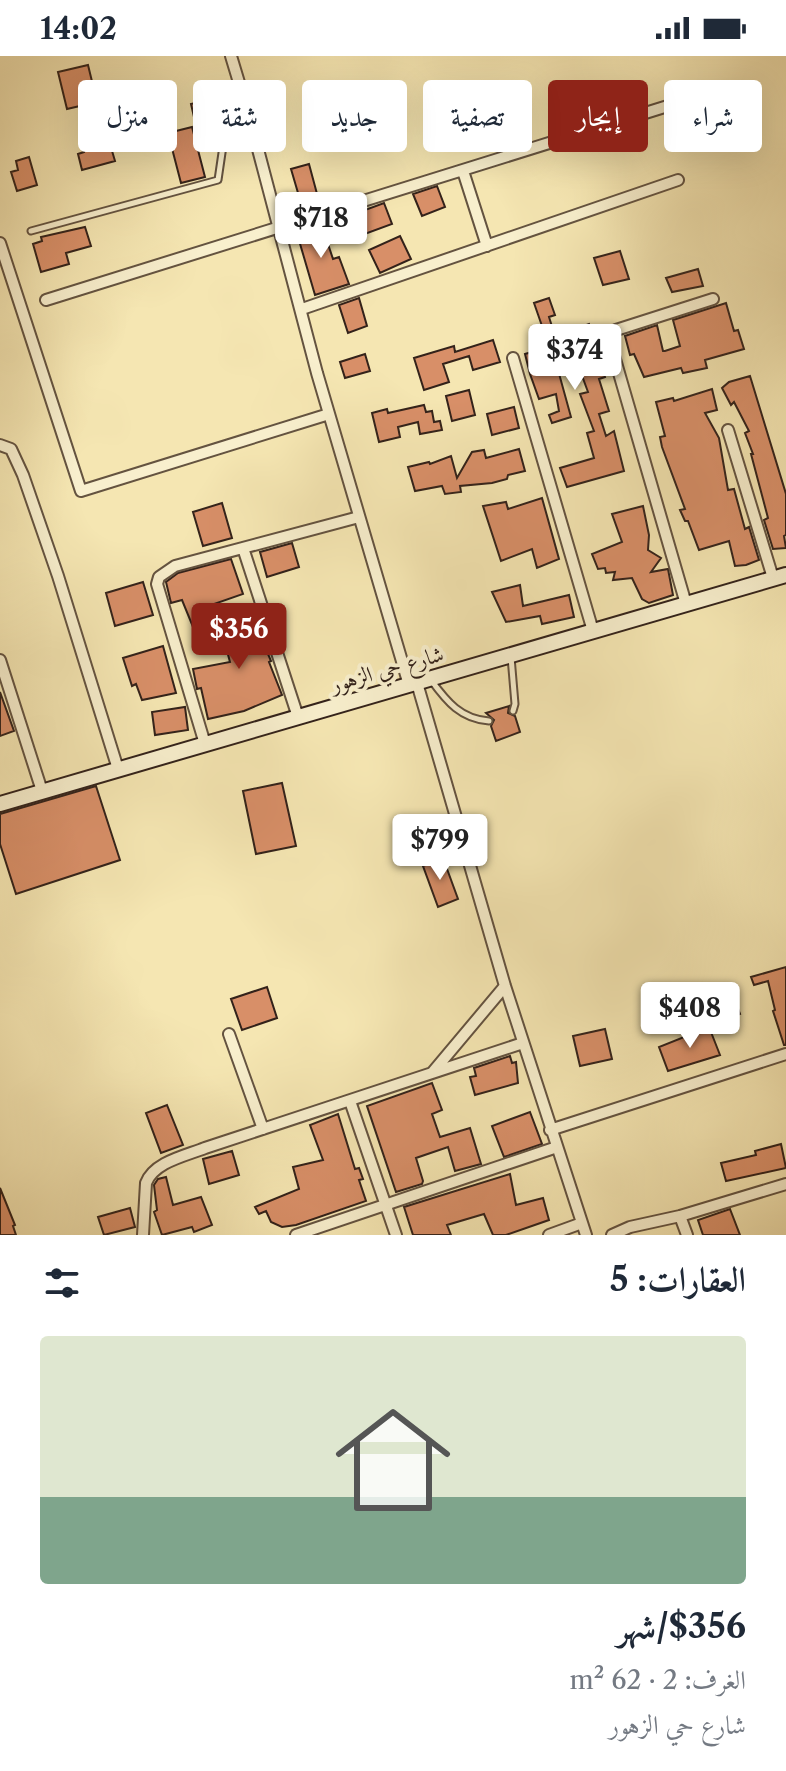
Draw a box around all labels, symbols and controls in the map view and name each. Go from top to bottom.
text: 14:02 [40,10,117,47]
chip: منزل [78,80,177,152]
chip: شقة [193,80,286,152]
chip: جديد [302,80,407,152]
chip: تصفية [423,80,532,152]
chip: إيجار [548,80,648,152]
chip: شراء [664,80,762,152]
pin: $718 [274,192,368,260]
text: $718 [293,202,349,234]
pin: $374 [528,324,622,392]
text: $374 [546,334,604,366]
pin: $356 [192,603,286,671]
text: $356 [209,613,269,645]
street label: شارع حي الزهور [325,640,448,703]
pin: $799 [393,814,487,882]
text: $799 [410,824,470,856]
pin: $408 [643,982,737,1050]
text: $408 [659,992,721,1024]
text: العقارات: 5 [610,1258,746,1300]
icon: filters [40,1261,84,1305]
icon: home [321,1388,465,1532]
text: $356/شهر [617,1605,746,1647]
text: الغرف: 2 · 62 m² [570,1664,746,1696]
text: شارع حي الزهور [609,1709,746,1741]

